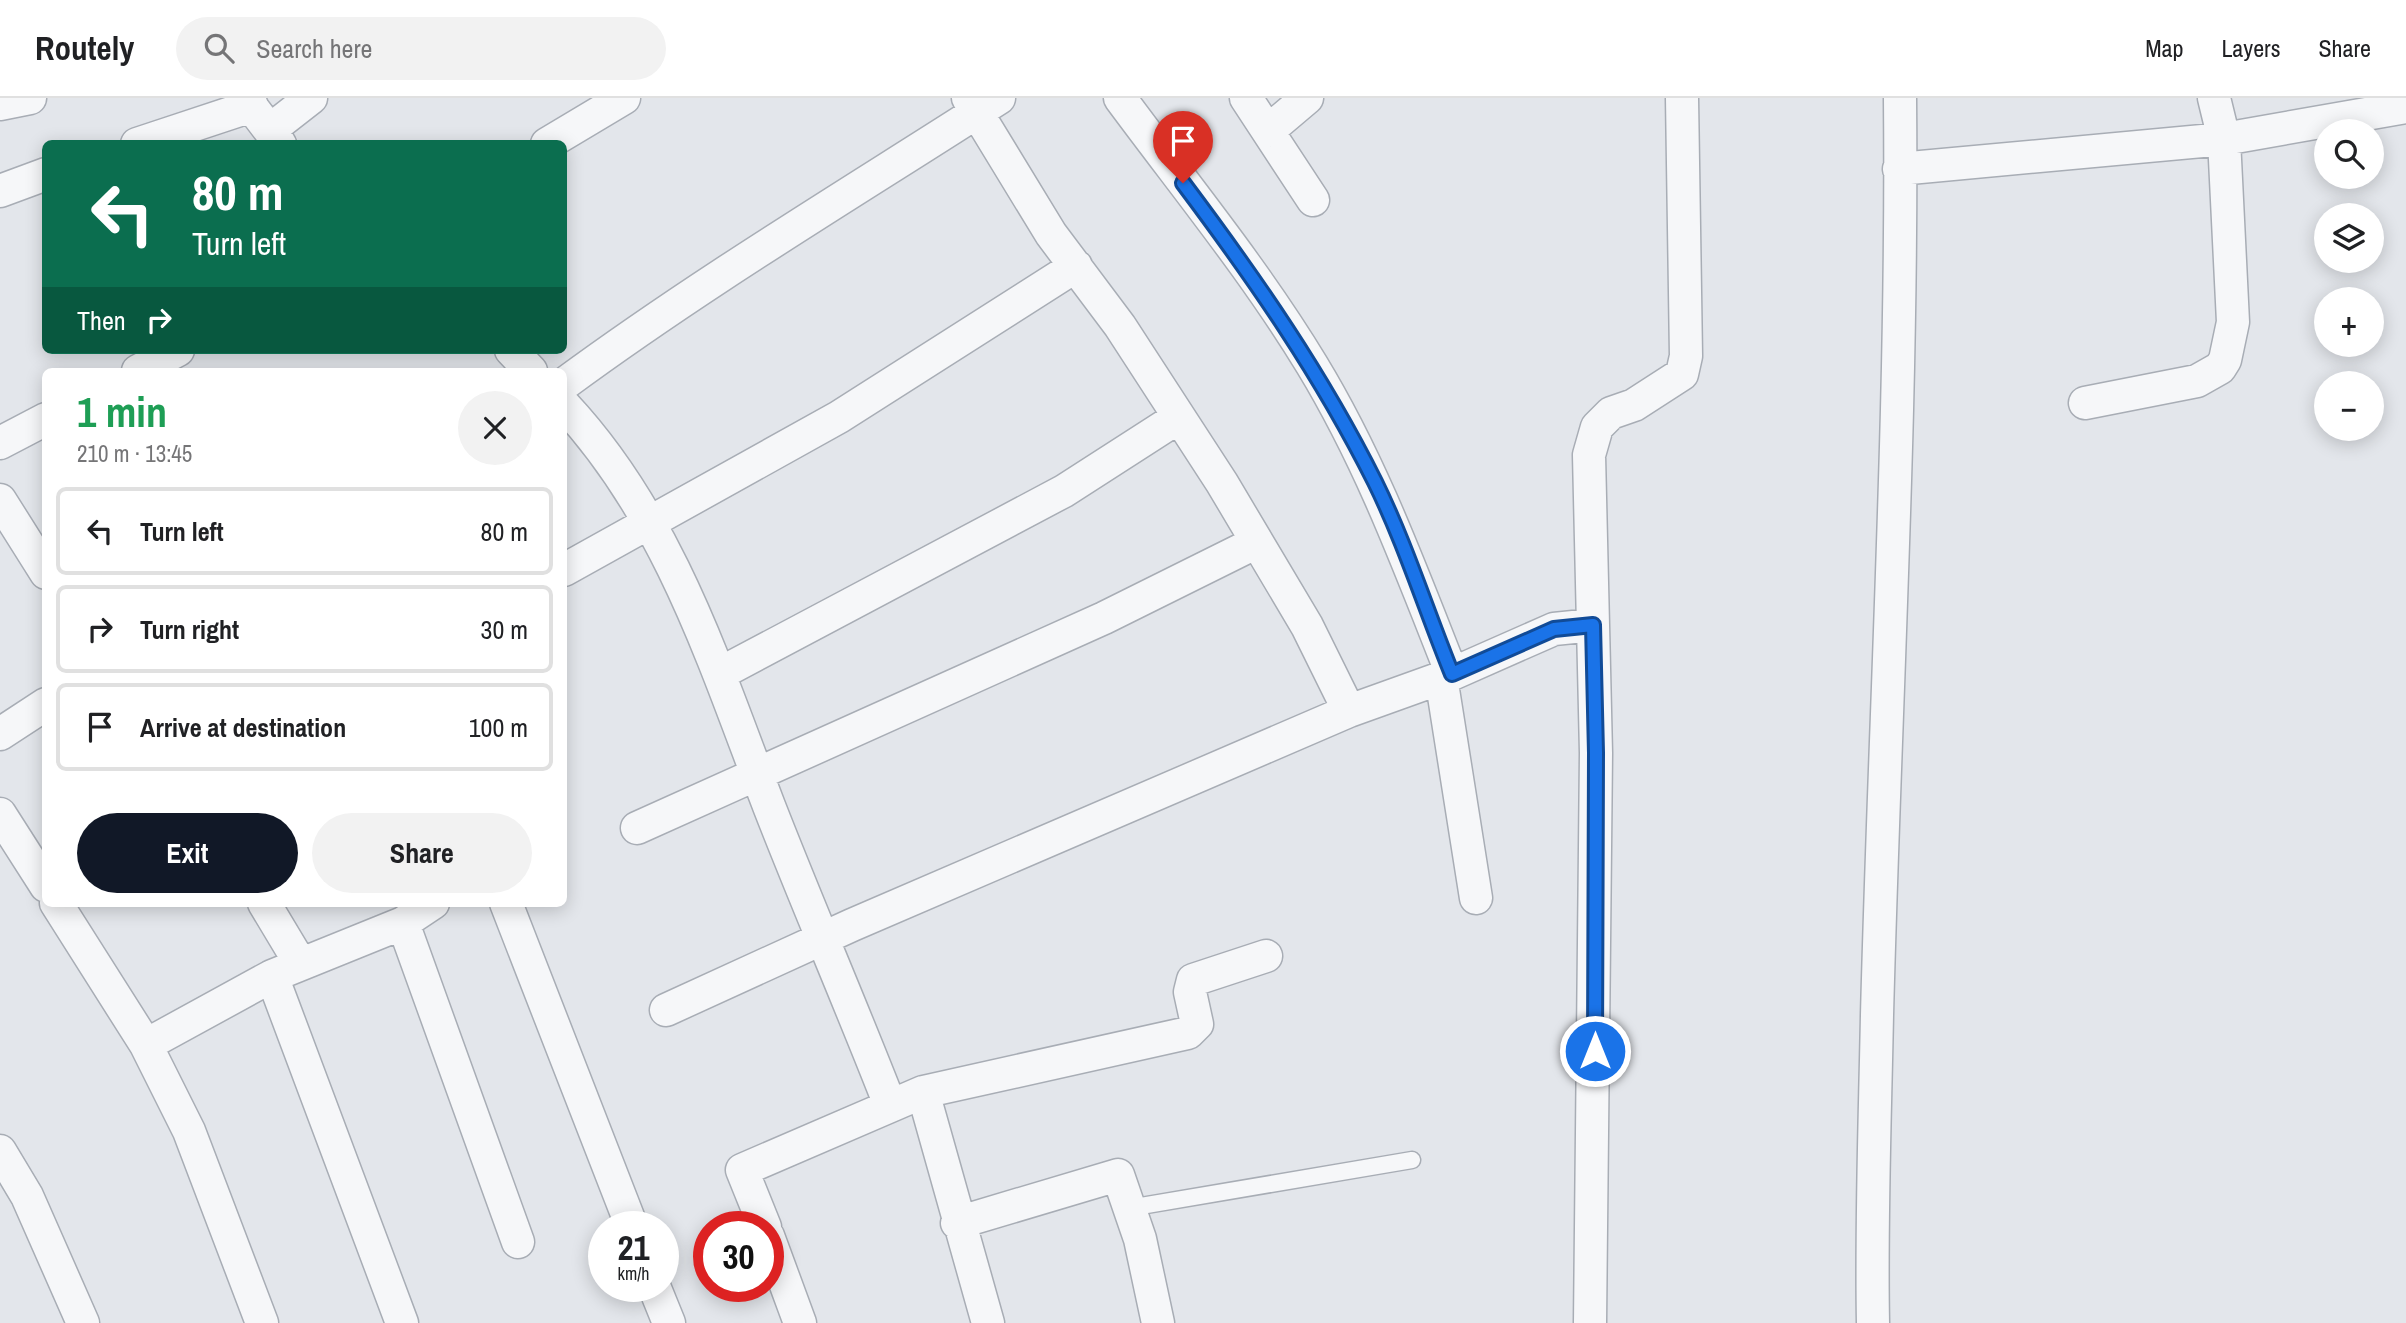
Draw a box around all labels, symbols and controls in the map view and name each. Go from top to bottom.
search box [176,17,666,80]
text: Routely [35,26,134,70]
icon: search [200,29,238,67]
text: Search here [256,31,372,66]
text: Map [2145,32,2183,64]
text: Layers [2221,32,2280,64]
text: Share [2318,32,2371,64]
pin [1153,111,1213,183]
map controls [2314,119,2384,441]
button: search [2314,119,2384,189]
icon: arrive [1164,122,1202,160]
text: 80 m [192,159,284,225]
icon: left [77,168,168,259]
button: layers [2314,203,2384,273]
text: Turn left [192,222,286,265]
button: + [2314,287,2384,357]
icon: right [140,301,178,339]
text: Then [77,303,126,338]
button: − [2314,371,2384,441]
text: 1 min [77,384,167,440]
button: close [458,391,532,465]
text: 210 m · 13:45 [77,438,192,469]
icon: left [81,512,119,550]
text: Turn left [140,514,224,549]
text: 80 m [481,514,528,549]
icon: right [81,610,119,648]
text: Turn right [140,612,239,647]
text: 30 m [481,612,528,647]
icon: arrive [81,708,119,746]
text: Arrive at destination [140,710,346,745]
text: 100 m [469,710,528,745]
button: Exit [77,813,298,893]
button: Share [312,813,532,893]
position arrow [1558,1014,1632,1088]
speed limit sign: 30 [693,1211,784,1302]
text: 21 [618,1224,649,1271]
text: km/h [618,1261,650,1286]

